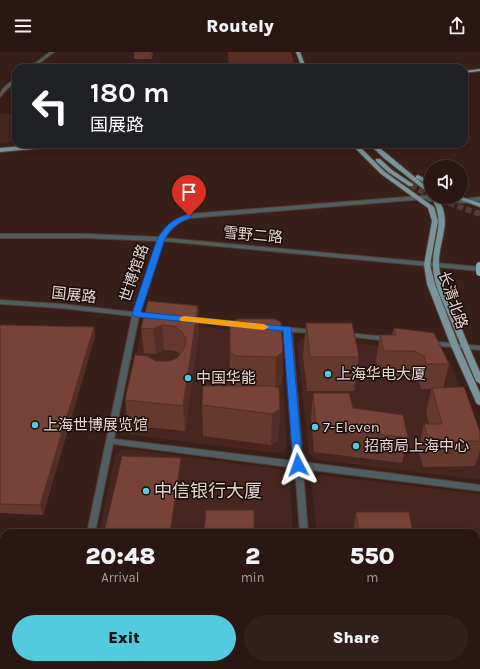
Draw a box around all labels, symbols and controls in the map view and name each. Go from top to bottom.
icon: menu [12,15,34,37]
text: Routely [206,15,274,37]
icon: share [446,15,468,37]
text: 180 m [90,76,169,109]
icon: left [24,80,76,132]
text: 国展路 [90,114,144,136]
map controls [424,160,468,204]
button: sound [424,160,468,204]
pin [172,175,206,216]
icon: arrive [178,181,200,203]
street label: 雪野二路 [222,223,284,247]
street label: 世博馆路 [116,242,152,304]
street label: 长清北路 [435,269,471,331]
street label: 国展路 [51,284,97,306]
place label: 上海华电大厦 [336,365,426,383]
place label: 中国华能 [196,369,256,387]
marker: 上海华电大厦 [323,369,333,379]
marker: 中国华能 [183,373,193,383]
place label: 上海世博展览馆 [43,416,148,434]
place label: 7-Eleven [323,418,380,436]
marker: 上海世博展览馆 [30,420,40,430]
marker: 7-Eleven [310,422,320,432]
place label: 招商局上海中心 [364,437,469,455]
marker: 招商局上海中心 [351,441,361,451]
position arrow [277,444,319,486]
place label: 中信银行大厦 [154,480,262,502]
marker: 中信银行大厦 [141,486,151,496]
text: 20:48 [85,542,156,570]
text: 2 [245,542,260,570]
text: 550 [350,542,395,570]
text: Arrival [101,570,139,585]
text: min [241,570,265,585]
text: m [366,570,378,585]
button: Exit [12,615,236,661]
button: Share [244,615,468,661]

